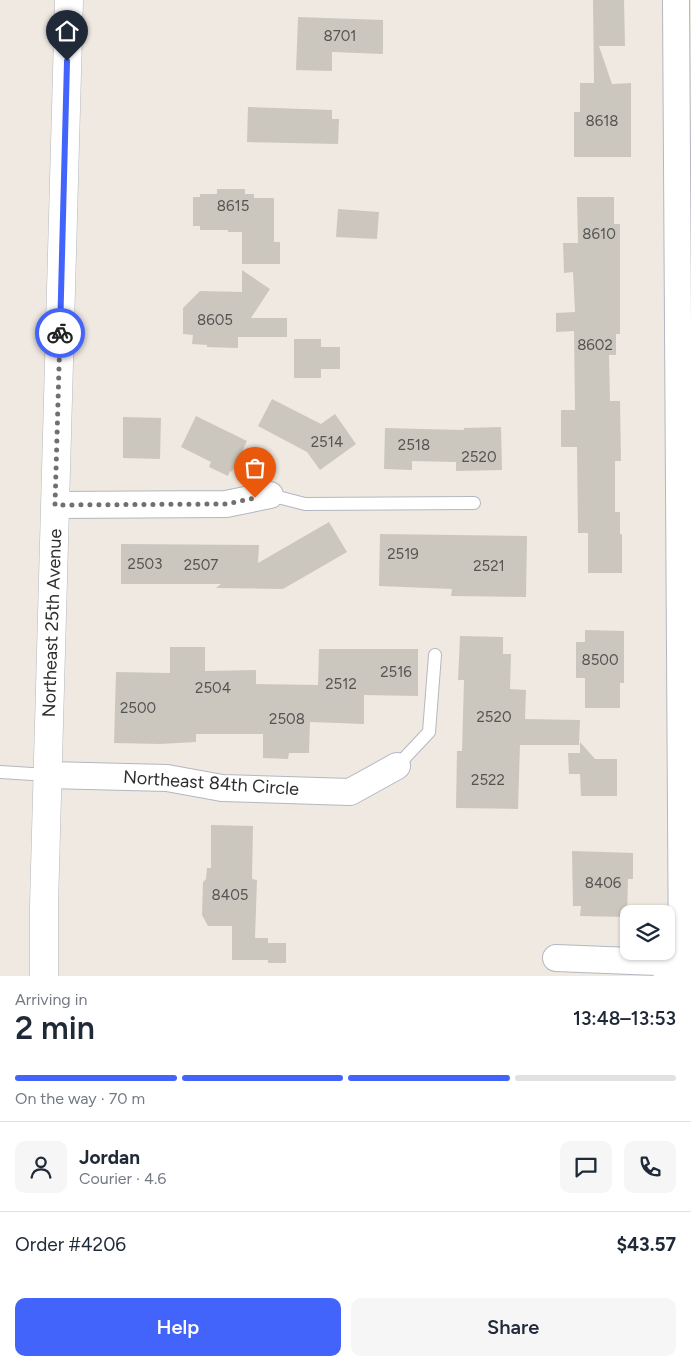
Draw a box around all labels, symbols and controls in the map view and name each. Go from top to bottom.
pin [46,10,88,61]
icon: home [53,17,81,45]
house number: 8701 [323,27,357,45]
house number: 8618 [585,112,619,130]
house number: 8615 [217,197,249,215]
house number: 8610 [582,225,616,243]
courier [35,308,85,358]
house number: 8605 [197,311,233,329]
icon: bike [46,319,74,347]
house number: 8602 [577,336,613,354]
house number: 2514 [311,433,343,451]
house number: 2518 [398,436,430,454]
pin [234,447,276,498]
house number: 2520 [461,448,497,466]
icon: bag [241,454,269,482]
street label: Northeast 25th Avenue [38,528,66,718]
house number: 2519 [387,545,419,563]
house number: 2503 [128,555,162,573]
house number: 2507 [184,556,218,574]
house number: 2521 [473,557,505,575]
house number: 8500 [581,651,619,669]
house number: 2516 [380,663,412,681]
house number: 2512 [325,675,357,693]
house number: 2504 [195,679,231,697]
house number: 2500 [120,699,156,717]
house number: 2520 [476,708,512,726]
house number: 2508 [269,710,305,728]
street label: Northeast 84th Circle [122,766,300,800]
house number: 2522 [471,771,505,789]
house number: 8406 [585,874,622,892]
house number: 8405 [212,886,248,904]
map controls [620,905,675,960]
button: layers [620,905,675,960]
text: Arriving in [15,990,87,1009]
text: 13:48–13:53 [573,1007,676,1030]
text: 2 min [15,1009,95,1047]
text: On the way · 70 m [15,1089,145,1108]
button: person [15,1141,67,1193]
button: chat [560,1141,612,1193]
button: phone [624,1141,676,1193]
text: Jordan [79,1146,140,1169]
text: Courier · 4.6 [79,1169,166,1188]
text: Order #4206 [15,1233,126,1256]
text: $43.57 [617,1233,676,1256]
button: Help [15,1298,341,1356]
button: Share [351,1298,676,1356]

